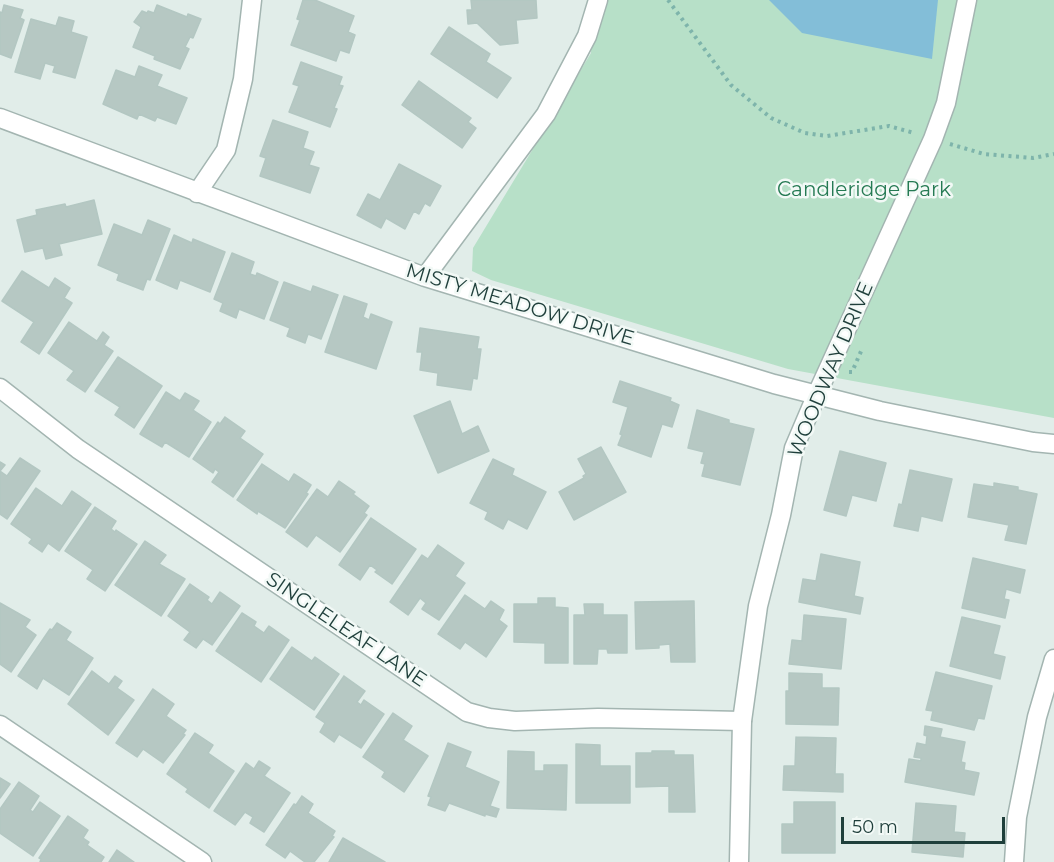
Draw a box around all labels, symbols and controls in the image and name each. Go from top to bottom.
park label: Candleridge Park [777,178,951,202]
street label: MISTY MEADOW DRIVE [403,259,637,351]
street label: WOODWAY DRIVE [783,279,879,461]
street label: SINGLELEAF LANE [261,567,431,693]
scale bar [844,805,1008,843]
text: 50 m [852,816,898,838]

